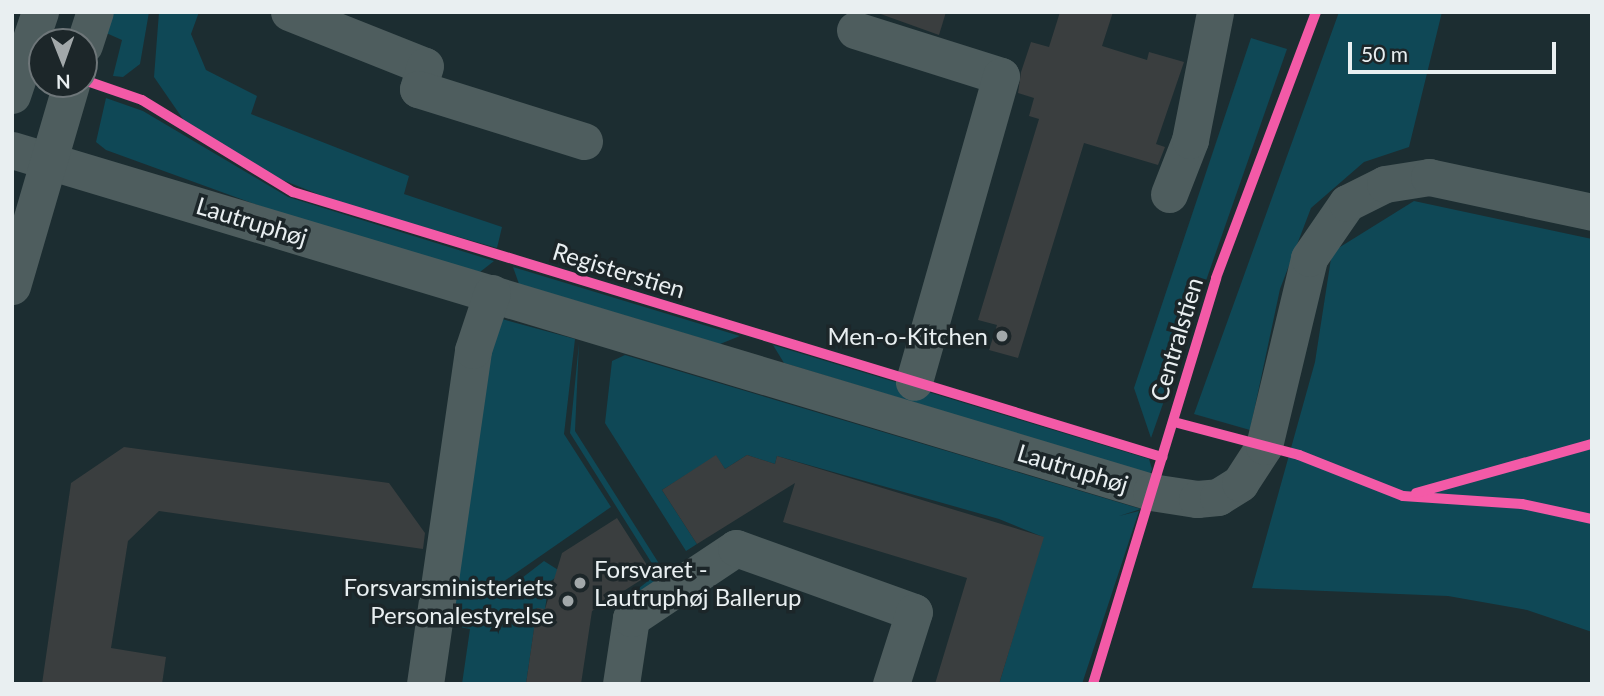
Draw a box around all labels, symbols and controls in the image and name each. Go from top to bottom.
north arrow [28,28,98,98]
scale bar [1352,28,1560,72]
text: 50 m [1361,41,1408,66]
text: N [56,71,71,94]
street label: Lautruphøj [193,190,311,252]
street label: Registerstien [549,236,689,304]
street label: Centralstien [1144,274,1208,404]
place label: Men-o-Kitchen [827,322,988,350]
marker: Men-o-Kitchen [994,328,1010,344]
street label: Lautruphøj [1014,437,1132,499]
place label: Forsvaret - Lautruphøj Ballerup [594,555,802,611]
place label: Forsvarsministeriets Personalestyrelse [344,573,554,629]
marker: Forsvaret - Lautruphøj Ballerup [572,575,588,591]
marker: Forsvarsministeriets Personalestyrelse [560,593,576,609]

